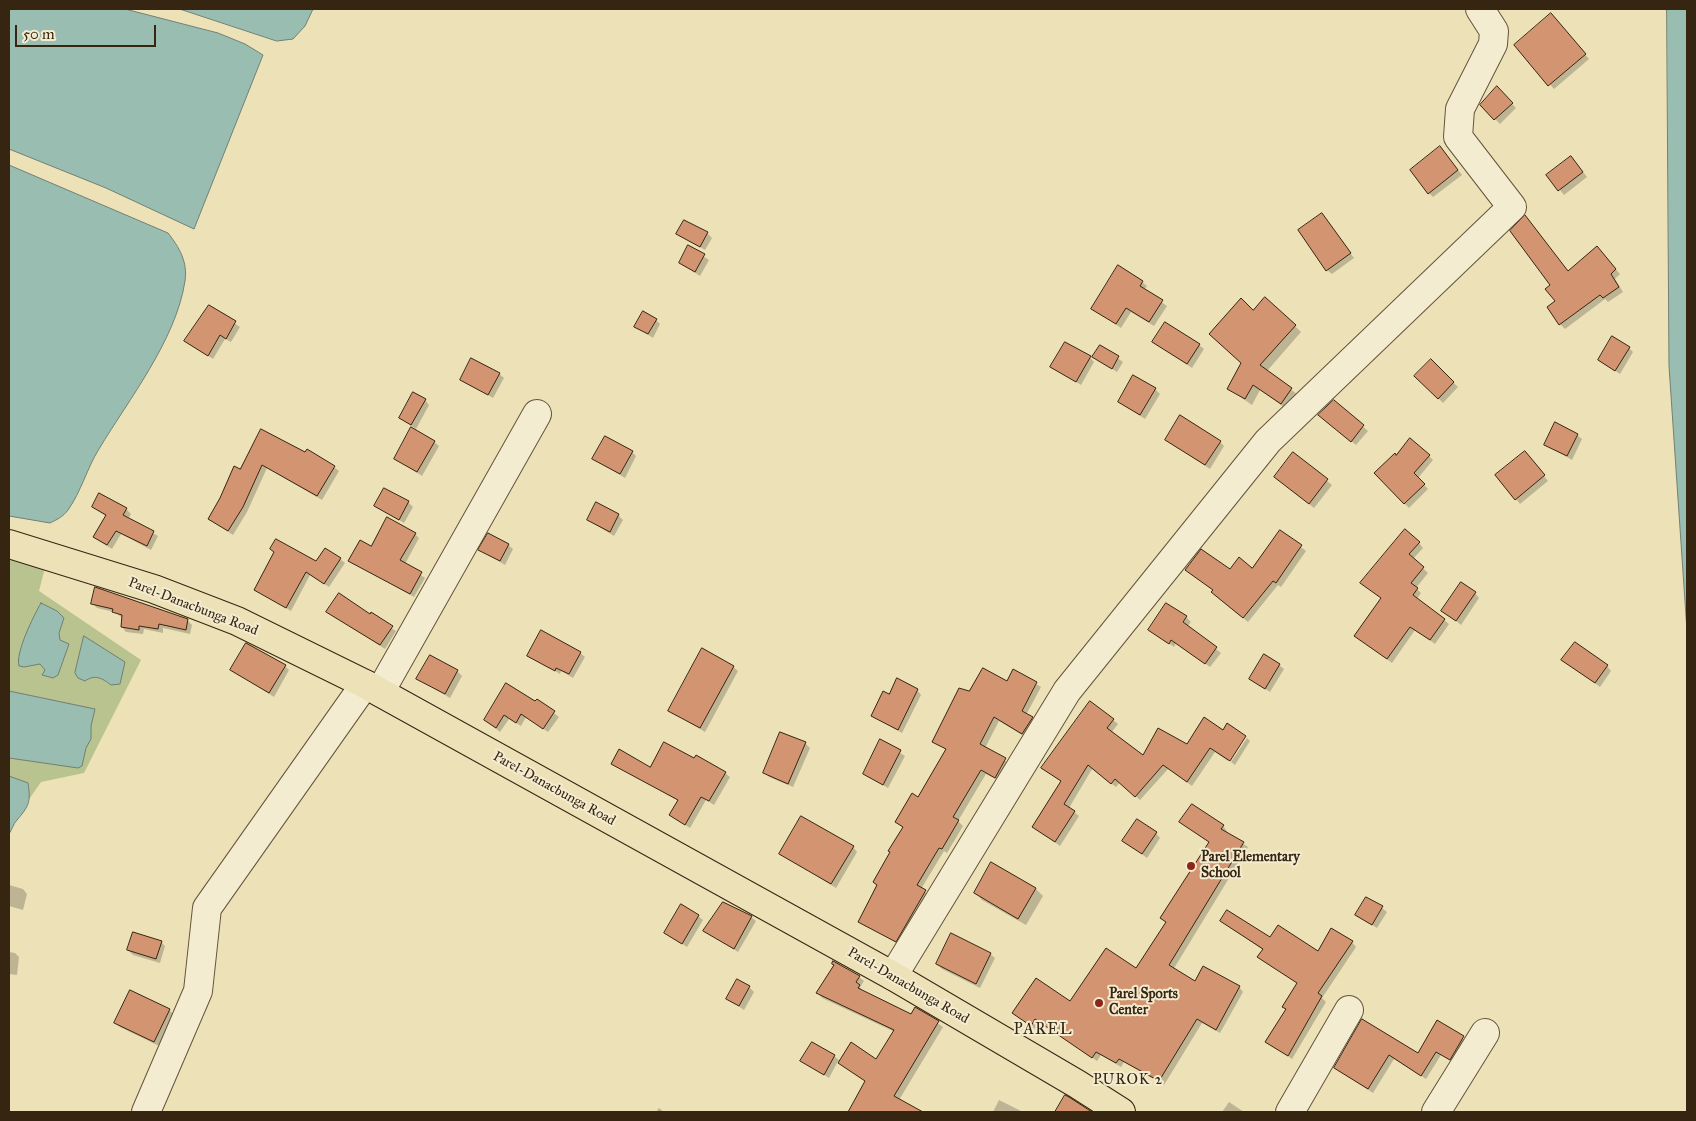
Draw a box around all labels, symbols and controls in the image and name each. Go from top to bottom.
scale bar [18,15,159,47]
text: 50 m [23,25,55,43]
street label: Parel-Danacbunga Road [126,574,260,640]
street label: Parel-Danacbunga Road [490,748,618,830]
place label: Parel Elementary School [1201,850,1300,882]
marker: Parel Elementary School [1185,860,1197,872]
street label: Parel-Danacbunga Road [844,944,972,1028]
place label: Parel Sports Center [1109,987,1178,1020]
marker: Parel Sports Center [1093,997,1105,1009]
district label: PAREL [1013,1020,1073,1040]
district label: PUROK 2 [1092,1071,1164,1089]

